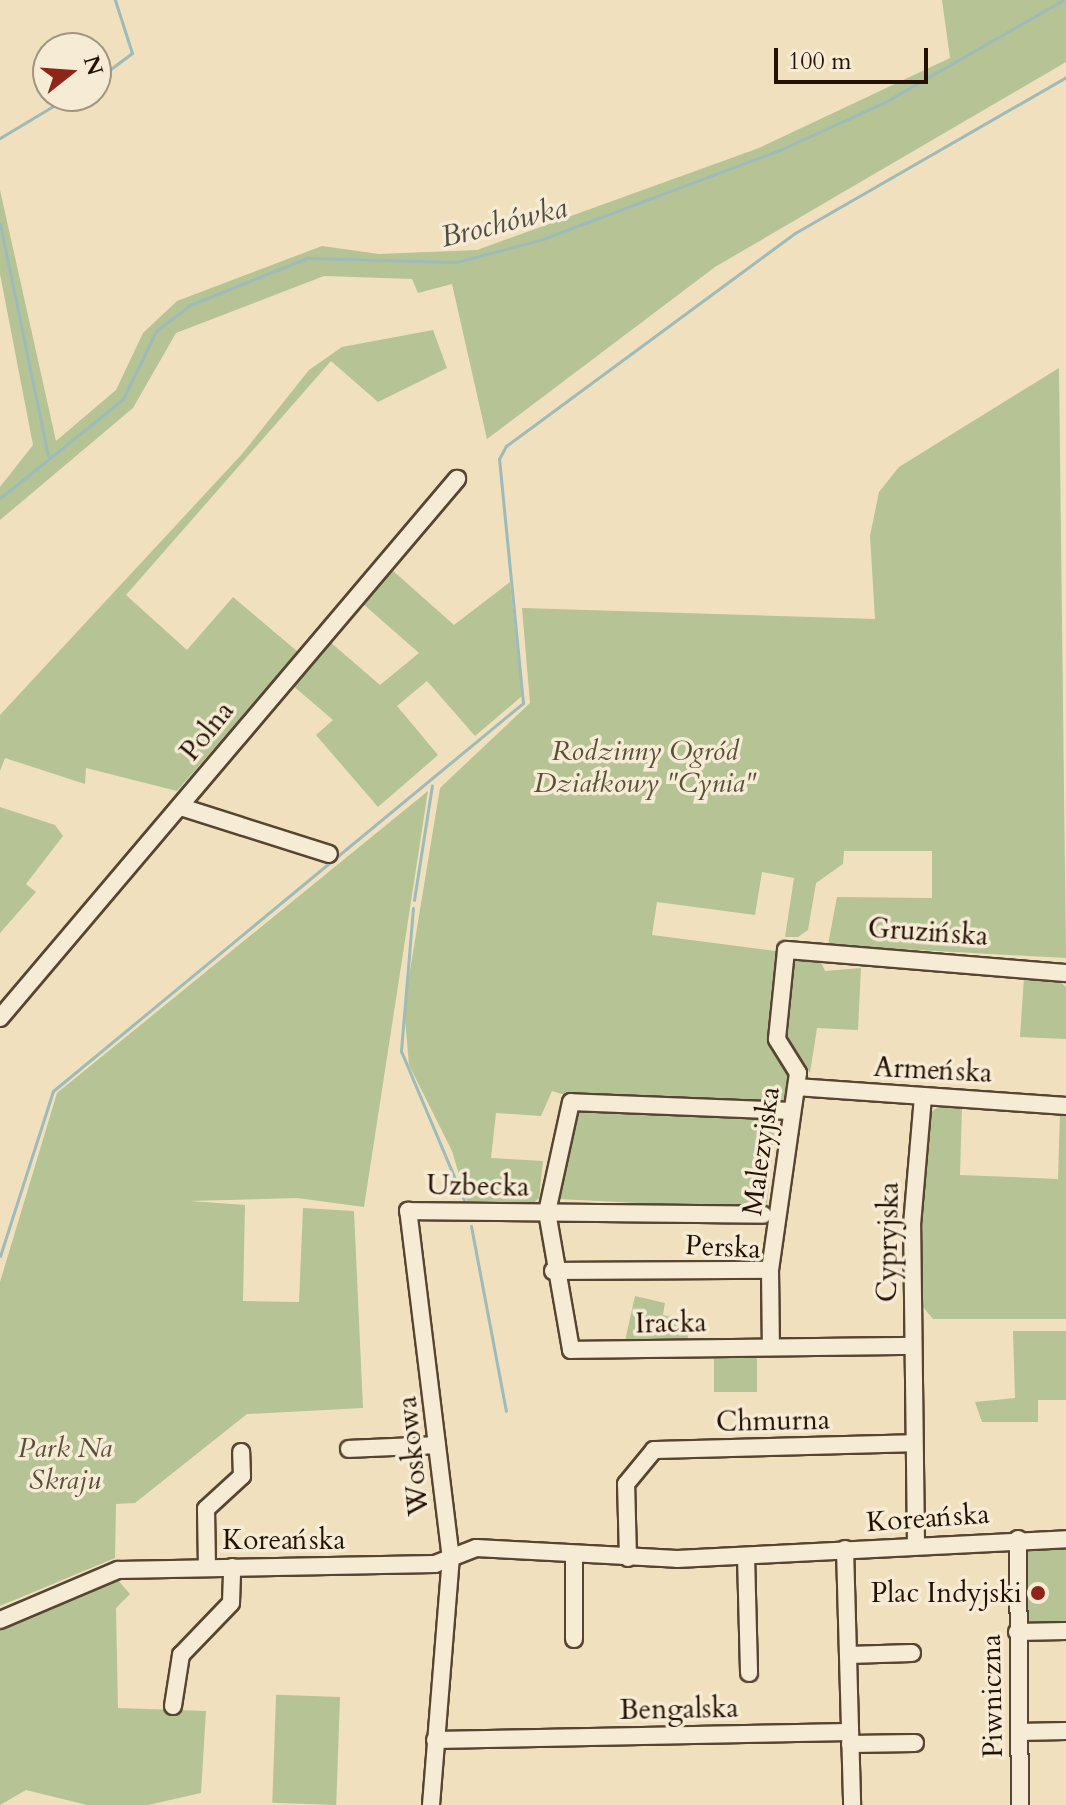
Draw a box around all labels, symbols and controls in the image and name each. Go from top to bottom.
north arrow [32,32,112,112]
scale bar [778,32,932,82]
text: 100 m [788,45,852,78]
text: N [76,52,110,79]
water label: Brochówka [437,190,571,256]
street label: Polna [173,694,241,768]
park label: Rodzinny Ogród Działkowy "Cynia" [534,734,756,800]
street label: Gruzińska [867,911,989,953]
street label: Armeńska [873,1050,993,1090]
street label: Malezyjska [735,1084,787,1218]
street label: Uzbecka [426,1168,530,1204]
street label: Cypryjska [870,1181,906,1303]
street label: Perska [684,1228,762,1266]
street label: Iracka [635,1306,707,1340]
street label: Woskowa [390,1395,436,1517]
street label: Chmurna [716,1403,830,1439]
park label: Park Na Skraju [18,1431,112,1497]
street label: Koreańska [865,1497,991,1539]
street label: Koreańska [222,1523,346,1557]
place label: Plac Indyjski [871,1576,1022,1610]
marker: Plac Indyjski [1029,1584,1047,1602]
street label: Piwniczna [974,1634,1010,1758]
street label: Bengalska [619,1691,739,1727]

